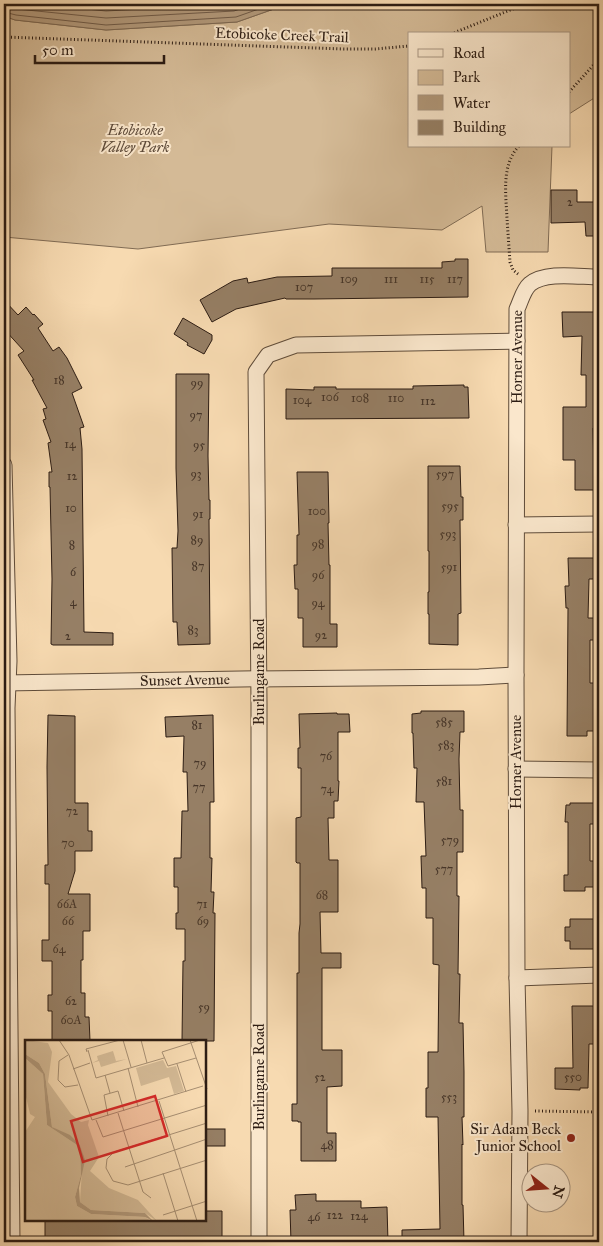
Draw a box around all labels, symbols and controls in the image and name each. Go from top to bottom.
street label: Etobicoke Creek Trail [215,24,350,46]
scale bar [35,32,164,64]
legend [408,32,570,148]
text: 50 m [42,41,74,59]
text: Road [453,44,485,62]
text: Park [453,68,480,86]
text: Water [453,94,490,112]
text: Building [453,118,507,136]
park label: Etobicoke Valley Park [100,121,170,156]
house number: 2 [567,195,573,209]
house number: 109 [340,272,358,286]
house number: 111 [384,272,398,286]
house number: 115 [420,272,435,286]
house number: 117 [447,272,463,286]
house number: 107 [295,280,313,294]
street label: Horner Avenue [508,310,526,404]
house number: 18 [53,373,65,387]
house number: 99 [191,376,203,390]
house number: 106 [321,390,340,404]
house number: 108 [351,391,369,405]
house number: 110 [388,391,404,405]
house number: 104 [293,393,311,407]
house number: 112 [420,394,436,408]
house number: 97 [190,408,202,422]
house number: 14 [64,437,76,451]
house number: 95 [193,438,205,452]
house number: 93 [190,467,202,481]
house number: 597 [436,467,454,481]
house number: 12 [67,469,77,483]
house number: 595 [441,499,459,513]
house number: 10 [65,501,77,515]
house number: 100 [308,504,326,518]
house number: 91 [192,507,204,521]
house number: 593 [440,527,457,541]
house number: 89 [191,533,203,547]
house number: 98 [312,537,324,551]
house number: 8 [69,538,75,552]
house number: 87 [192,559,204,573]
house number: 591 [441,560,458,574]
house number: 6 [70,565,77,579]
house number: 96 [312,568,325,582]
house number: 4 [70,595,77,609]
house number: 94 [311,596,325,610]
street label: Burlingame Road [250,618,268,726]
house number: 83 [187,623,199,637]
house number: 92 [315,628,327,642]
house number: 2 [65,629,71,643]
street label: Sunset Avenue [140,670,230,690]
house number: 585 [435,715,453,729]
street label: Horner Avenue [507,715,525,809]
house number: 81 [191,718,203,732]
house number: 583 [438,738,455,752]
house number: 76 [320,749,333,763]
house number: 79 [194,756,206,770]
house number: 581 [436,774,453,788]
house number: 77 [193,780,205,794]
house number: 74 [321,782,334,796]
house number: 72 [66,804,78,818]
house number: 579 [441,833,459,847]
house number: 70 [61,836,75,850]
house number: 577 [435,862,453,876]
house number: 68 [316,888,328,902]
house number: 66A [57,897,77,911]
house number: 71 [196,897,208,911]
house number: 66 [62,914,75,928]
house number: 69 [197,914,209,928]
house number: 64 [53,942,66,956]
house number: 62 [65,994,77,1008]
house number: 59 [198,1000,210,1014]
house number: 60A [60,1013,82,1027]
street label: Burlingame Road [250,1023,268,1131]
inset map [25,1040,206,1221]
house number: 52 [314,1070,326,1084]
house number: 550 [564,1070,582,1084]
house number: 553 [441,1090,457,1104]
place label: Sir Adam Beck Junior School [470,1120,562,1156]
marker: Sir Adam Beck Junior School [565,1132,577,1144]
house number: 48 [320,1138,334,1152]
north arrow [520,1164,570,1214]
text: N [548,1183,568,1200]
house number: 122 [327,1208,343,1222]
house number: 124 [350,1209,368,1223]
house number: 46 [308,1210,321,1224]

